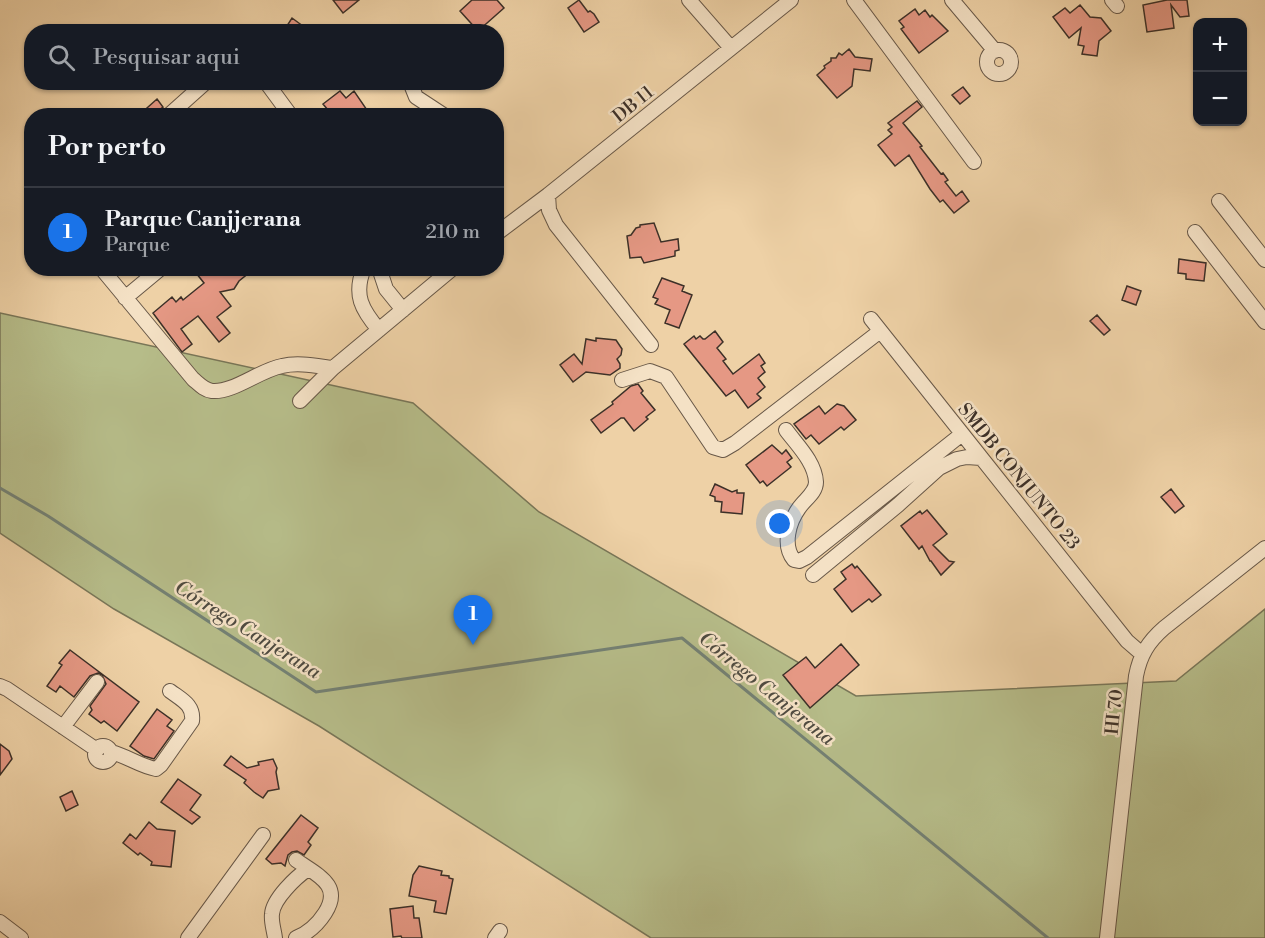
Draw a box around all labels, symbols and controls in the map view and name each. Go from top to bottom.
map controls [1193,18,1247,126]
button: + [1193,18,1247,72]
search box [24,24,504,90]
icon: search [45,41,78,74]
text: Pesquisar aqui [93,44,240,71]
button: − [1193,72,1247,126]
street label: DB 11 [608,81,659,128]
text: Por perto [48,131,166,163]
text: Parque Canjjerana [105,206,301,233]
text: 1 [63,220,72,245]
text: 210 m [425,220,480,245]
text: Parque [105,233,170,258]
street label: SMDB CONJUNTO 23 [953,398,1085,554]
your location [765,509,794,538]
water label: Córrego Canjerana [169,575,326,686]
pin: 1 [454,596,492,645]
water label: Córrego Canjerana [693,627,840,752]
street label: HI 70 [1101,688,1128,736]

